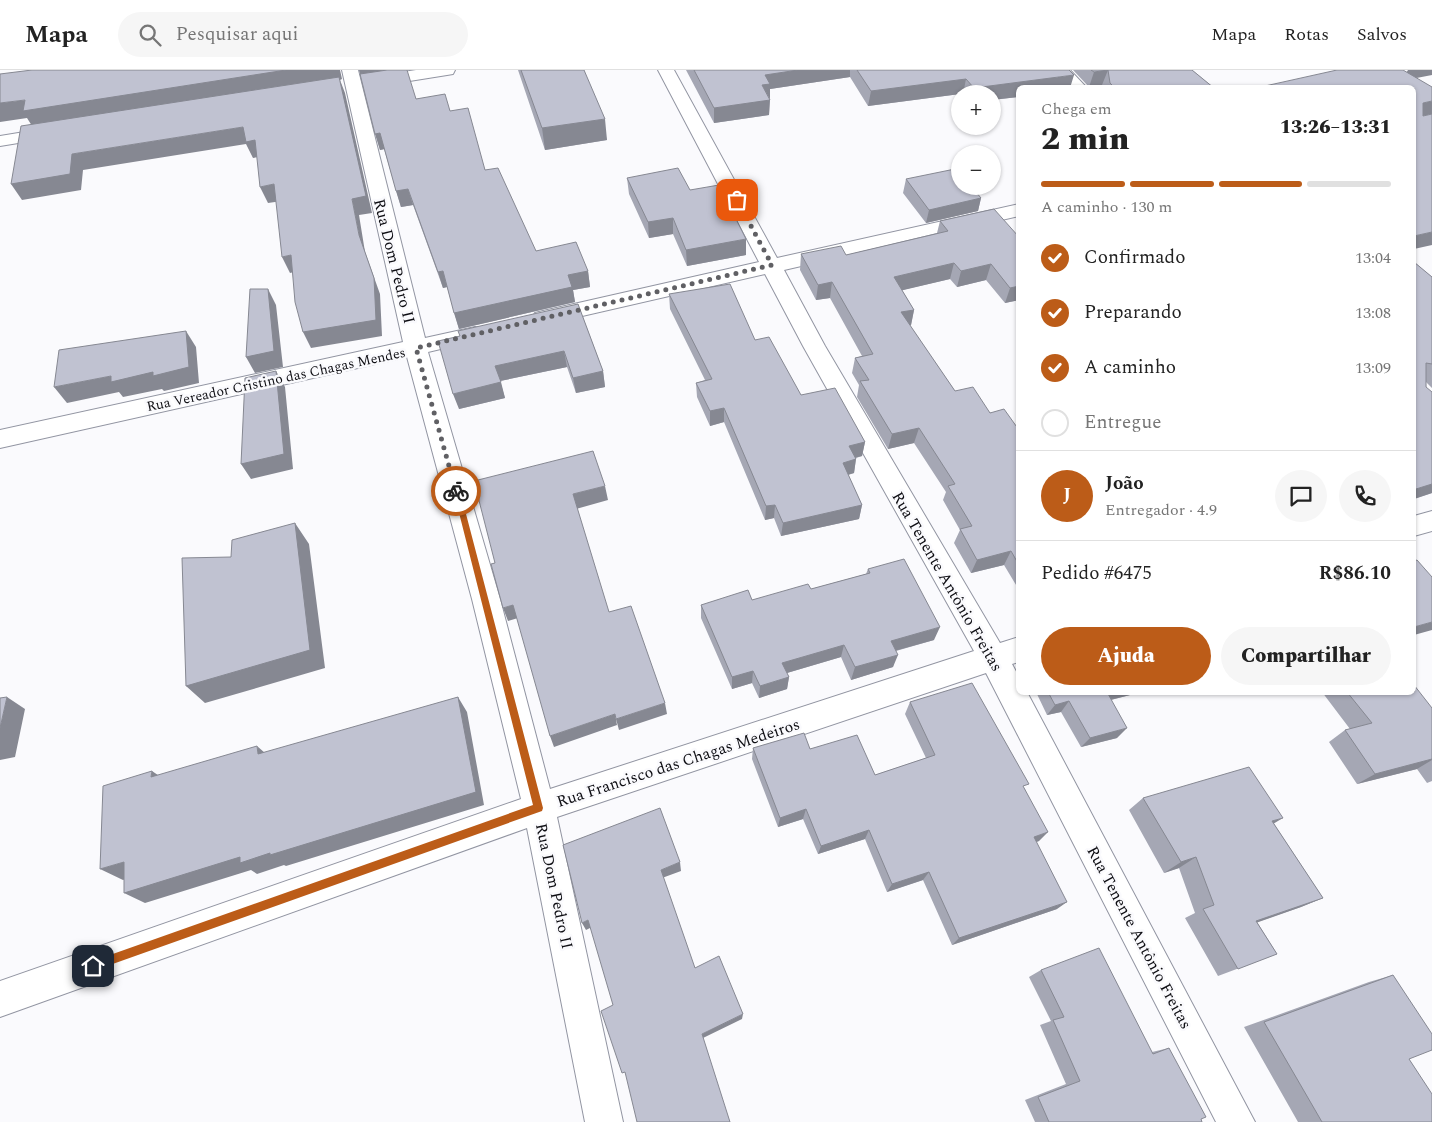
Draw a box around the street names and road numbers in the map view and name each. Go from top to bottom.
street label: Rua Dom Pedro II [367,196,421,326]
street label: Rua Vereador Cristino das Chagas Mendes [145,342,408,417]
street label: Rua Tenente Antônio Freitas [886,487,1009,676]
street label: Rua Francisco das Chagas Medeiros [554,712,803,814]
street label: Rua Dom Pedro II [529,821,579,951]
street label: Rua Tenente Antônio Freitas [1081,842,1198,1033]

